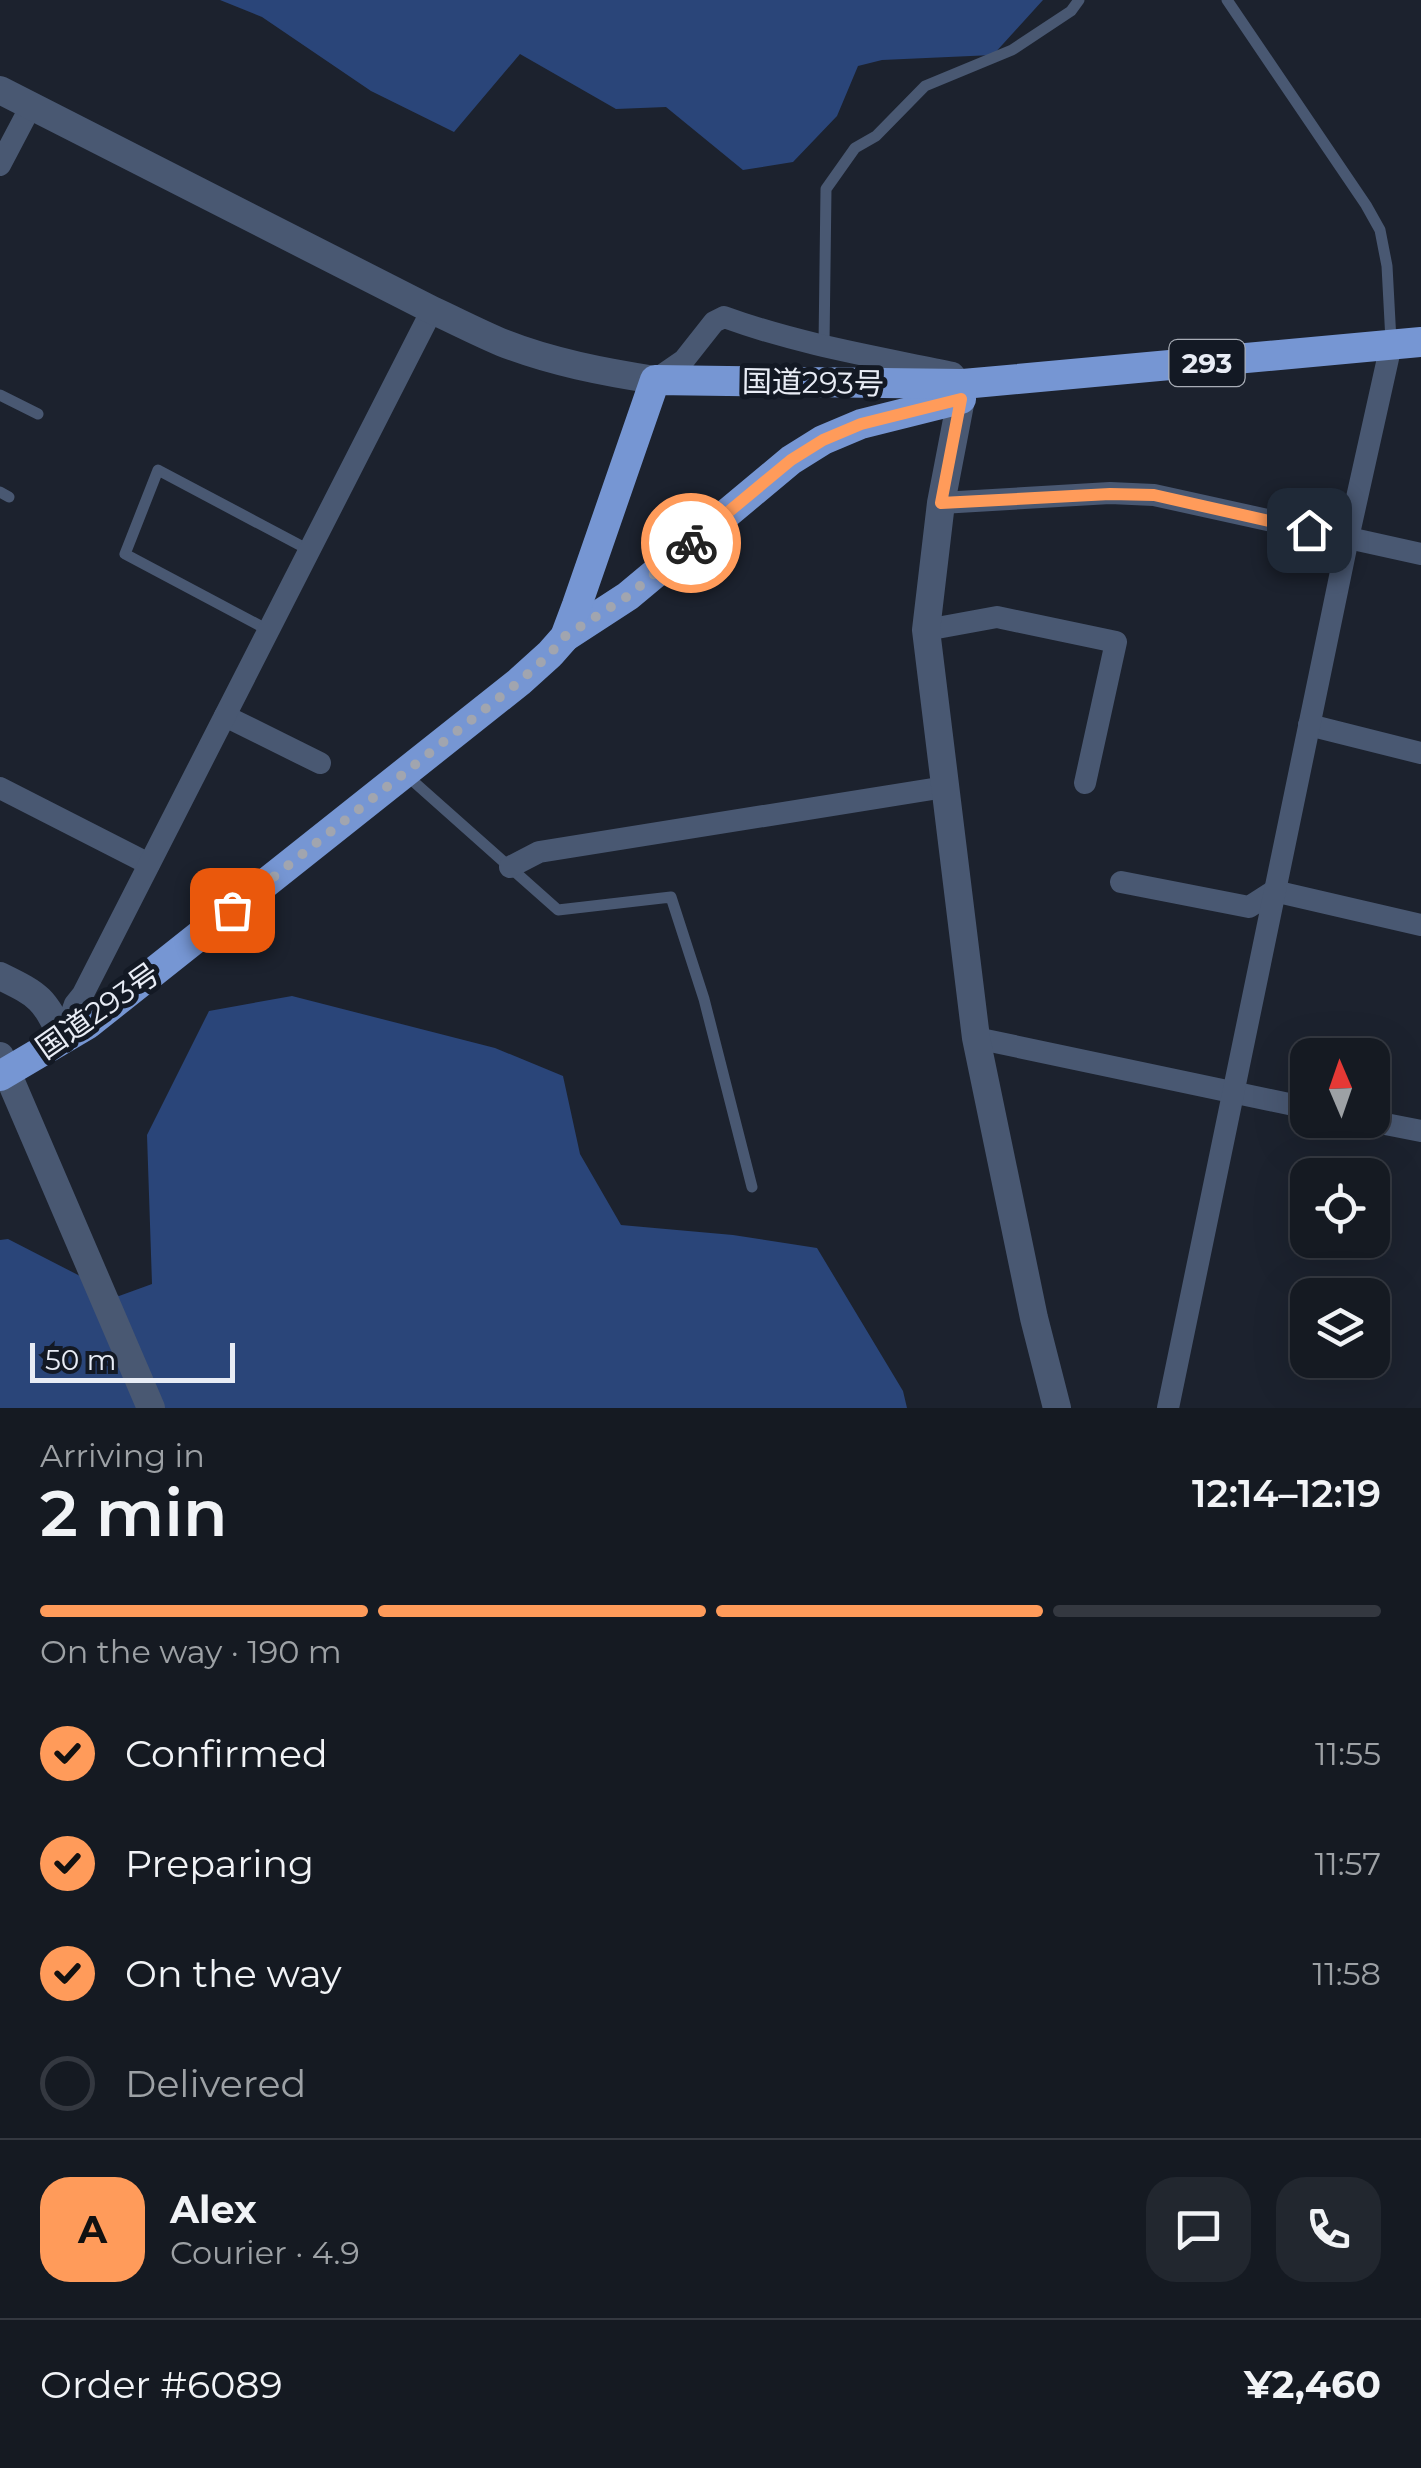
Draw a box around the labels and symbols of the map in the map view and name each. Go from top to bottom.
road number: 293 [1170,340,1244,386]
street label: 国道293号 [742,363,884,402]
pin [1267,488,1352,573]
courier [641,493,741,593]
pin [190,868,275,953]
street label: 国道293号 [29,955,166,1066]
north arrow [1290,1038,1390,1138]
scale bar [30,1338,235,1382]

